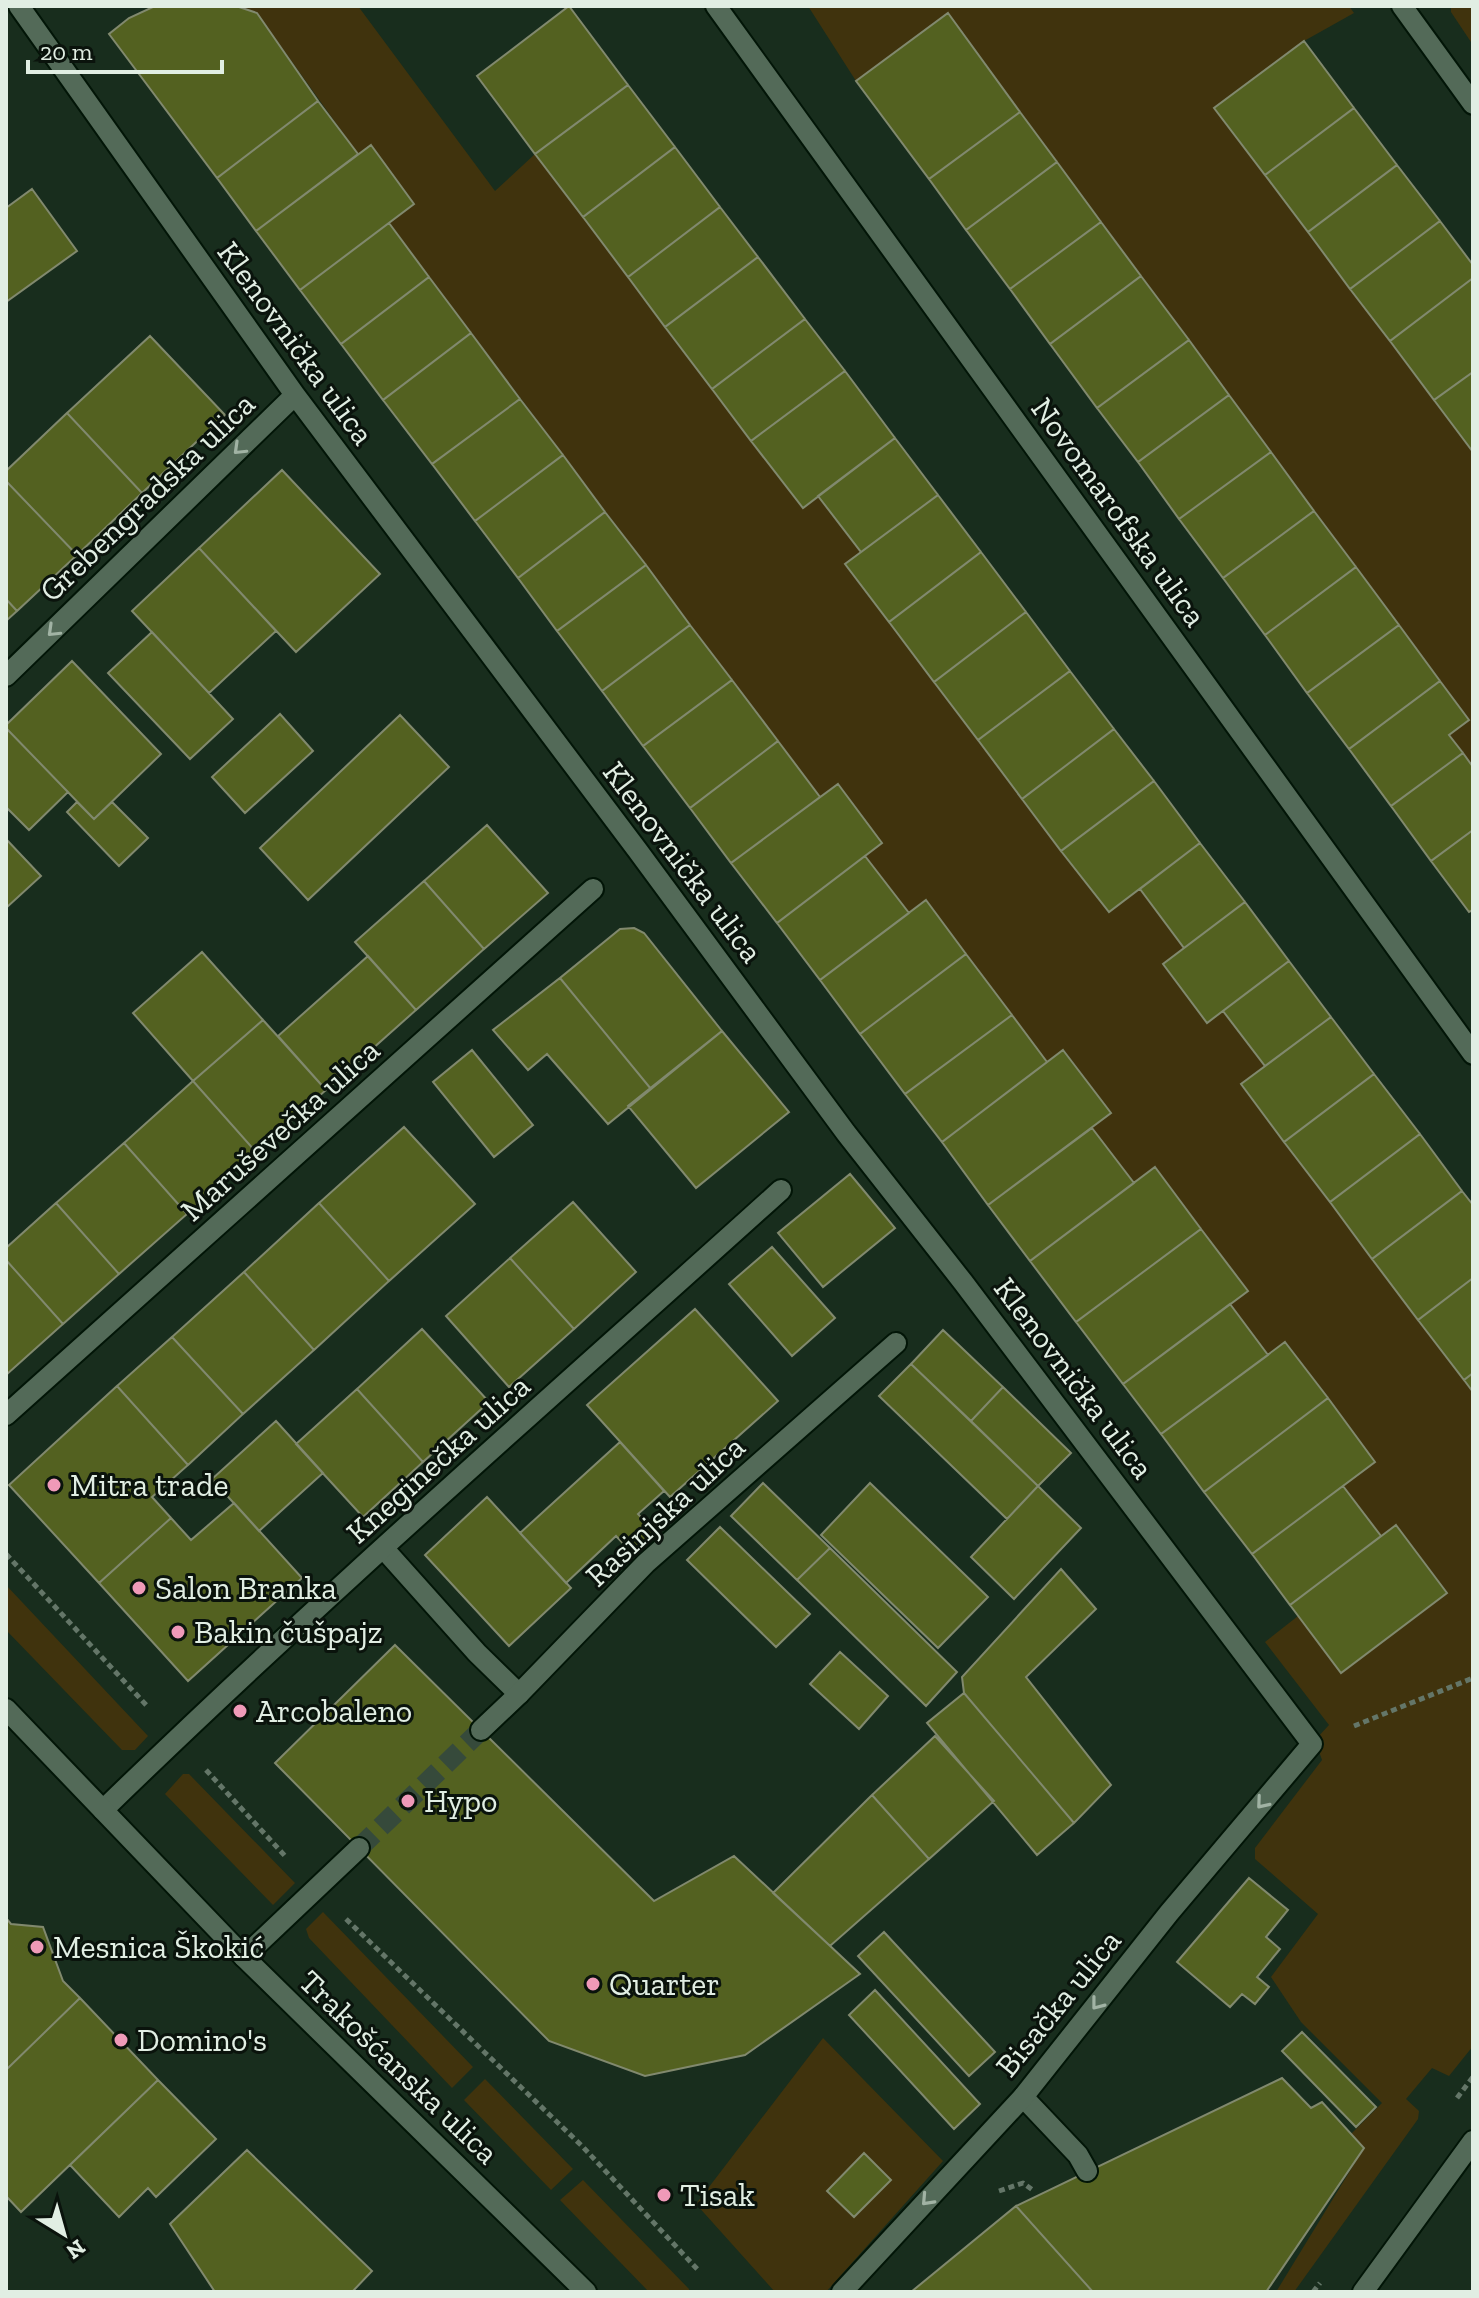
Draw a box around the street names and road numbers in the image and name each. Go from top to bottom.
street label: Klenovnička ulica [210,234,382,452]
street label: Grebengradska ulica [32,385,262,609]
street label: Novomarofska ulica [1023,390,1215,634]
street label: Klenovnička ulica [595,754,771,970]
street label: Maruševečka ulica [173,1031,387,1229]
street label: Klenovnička ulica [986,1270,1162,1486]
street label: Kneginečka ulica [338,1367,538,1551]
street label: Rasinjska ulica [578,1428,752,1594]
street label: Bisačka ulica [987,1922,1129,2084]
street label: Trakošćanska ulica [291,1962,507,2172]

